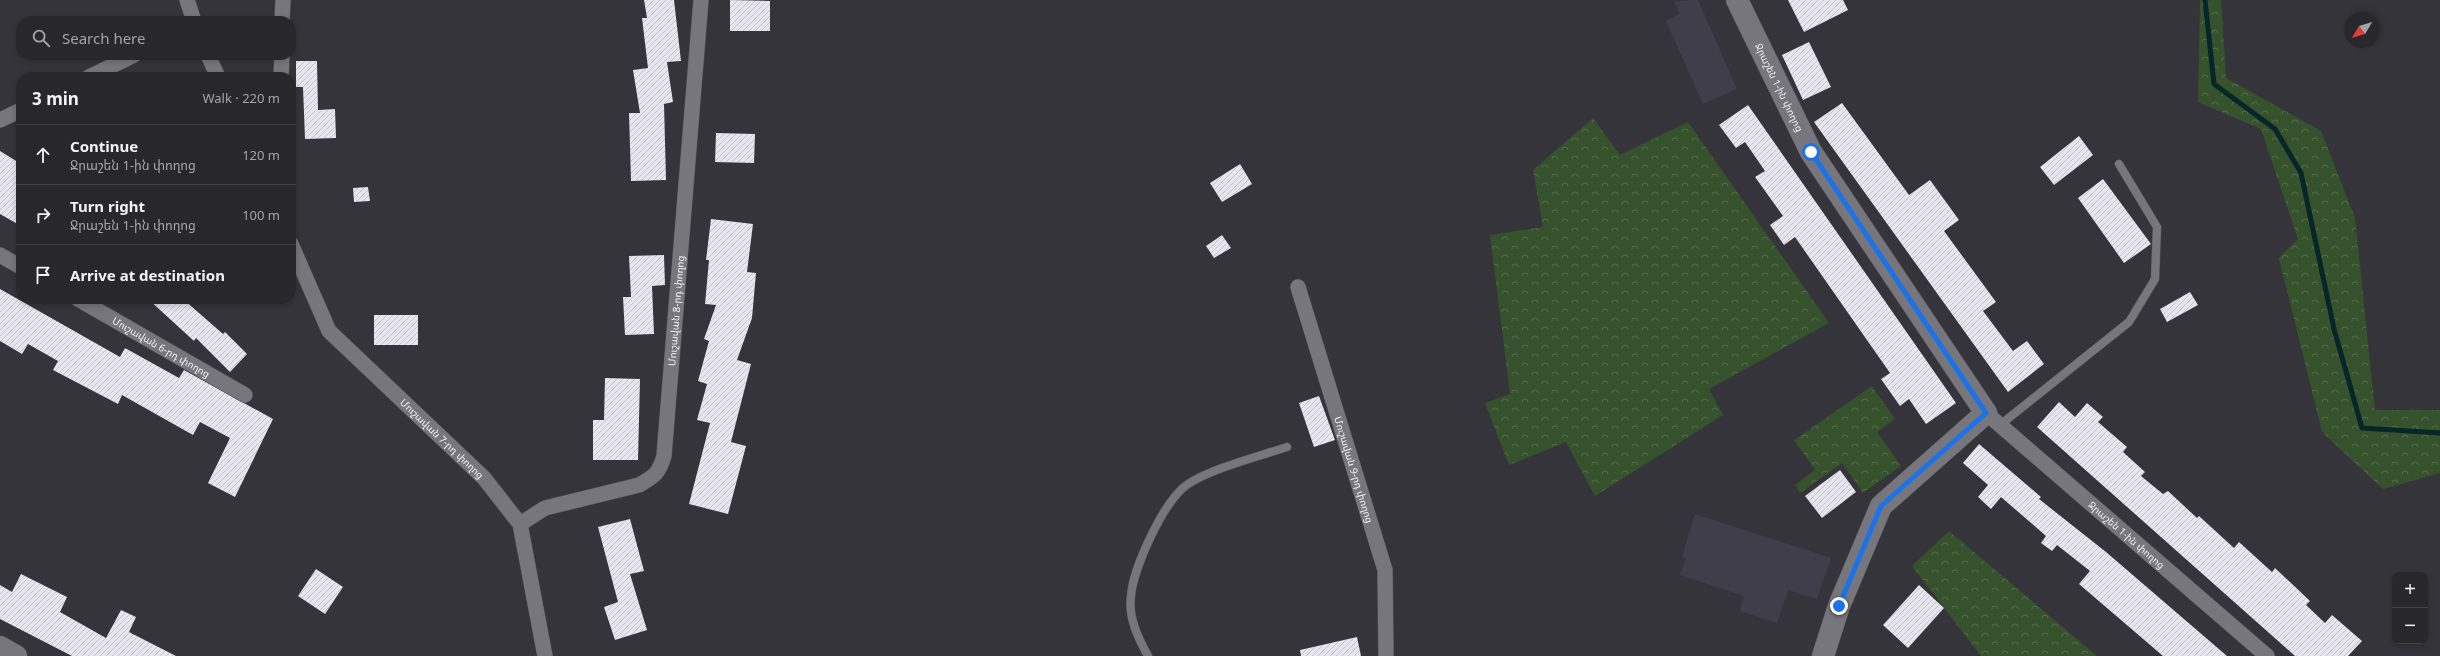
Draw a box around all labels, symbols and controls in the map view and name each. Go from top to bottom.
north arrow [2344,12,2380,48]
search box [16,16,296,60]
icon: search [30,27,52,49]
text: Search here [62,28,145,48]
street label: Ջրաշեն 1-ին փողոց [1752,41,1807,134]
text: 3 min [32,87,79,110]
text: Walk · 220 m [202,89,280,107]
text: Continue [70,136,138,156]
route start [1802,143,1820,161]
icon: ahead [32,144,54,166]
text: 120 m [242,146,280,164]
text: Ջրաշեն 1-ին փողոց [70,156,196,174]
text: Turn right [70,196,145,216]
icon: right [32,204,54,226]
text: 100 m [242,206,280,224]
text: Ջրաշեն 1-ին փողոց [70,216,196,234]
street label: Մուշավան 8-րդ փողոց [664,255,687,367]
icon: arrive [32,264,54,286]
text: Arrive at destination [70,265,225,285]
street label: Մուշավան 6-րդ փողոց [110,313,213,381]
street label: Մուշավան 7-րդ փողոց [397,395,487,482]
street label: Մուշավան 9-րդ փողոց [1331,415,1377,525]
street label: Ջրաշեն 1-ին փողոց [2085,498,2168,572]
map controls [2392,572,2428,644]
button: + [2392,572,2428,608]
route end [1830,597,1848,615]
button: − [2392,608,2428,644]

